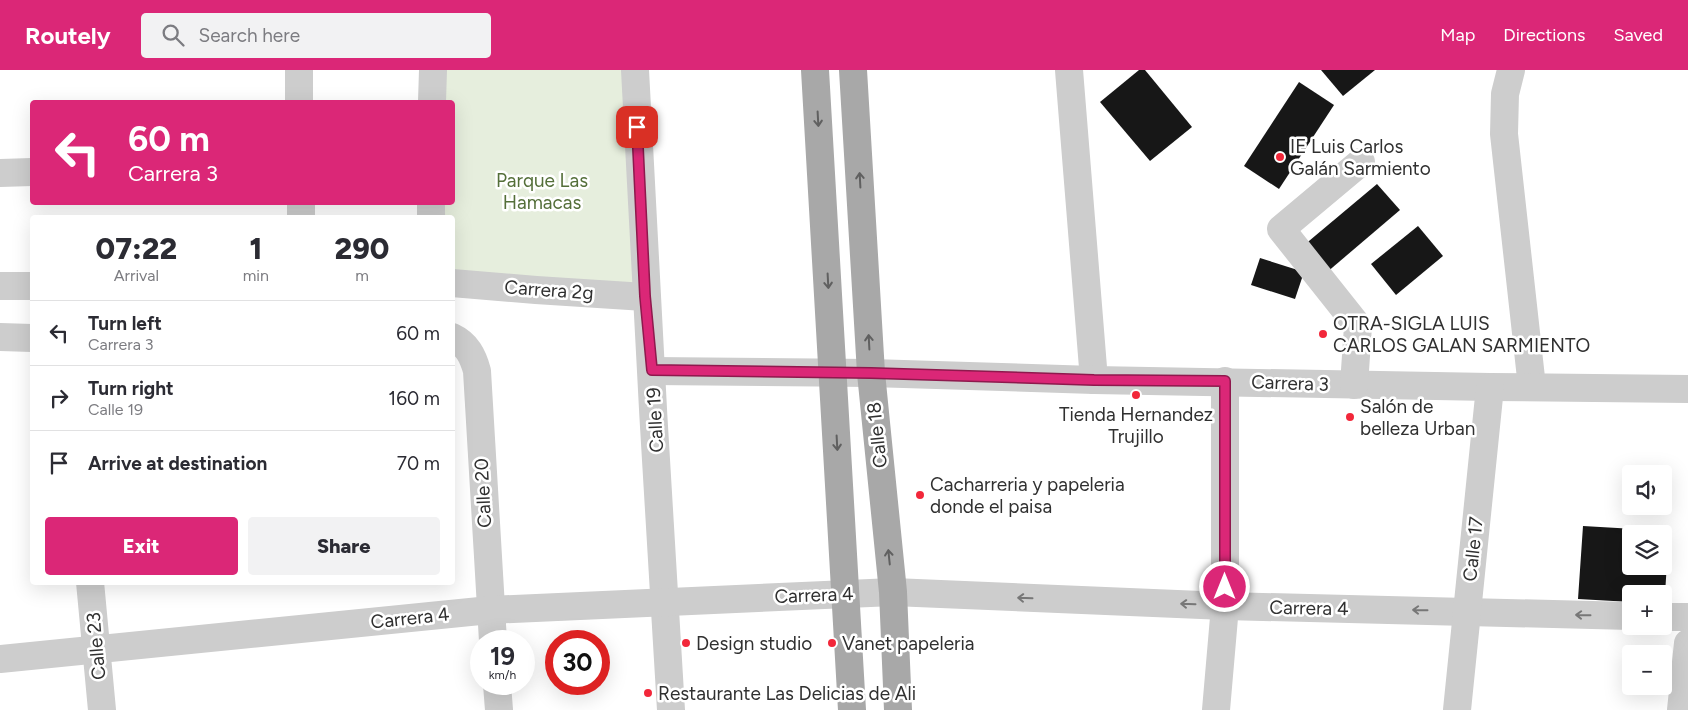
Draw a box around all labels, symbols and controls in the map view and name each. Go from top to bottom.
search box [141,13,491,58]
text: Routely [25,21,111,50]
icon: search [159,21,187,49]
text: Search here [199,24,300,47]
text: Map [1440,24,1475,46]
text: Directions [1503,24,1585,46]
text: Saved [1613,24,1663,46]
pin [616,106,658,148]
one-way arrow [813,110,822,126]
icon: arrive [623,113,651,141]
text: 60 m [128,118,210,160]
icon: left [45,120,110,185]
place label: IE Luis Carlos Galán Sarmiento [1290,135,1431,180]
marker: IE Luis Carlos Galán Sarmiento [1274,151,1286,163]
text: Carrera 3 [128,160,218,187]
park label: Parque Las Hamacas [496,169,588,214]
one-way arrow [855,173,864,189]
text: 07:22 [96,230,177,267]
text: 1 [249,230,262,267]
text: 290 [335,230,389,267]
text: Arrival [114,266,159,285]
text: min [243,266,269,285]
text: m [355,266,369,285]
one-way arrow [823,273,832,289]
street label: Carrera 2g [504,275,594,305]
text: Turn left [88,312,162,335]
place label: OTRA-SIGLA LUIS CARLOS GALAN SARMIENTO [1333,312,1590,357]
icon: left [45,319,73,347]
text: 60 m [396,322,440,345]
marker: OTRA-SIGLA LUIS CARLOS GALAN SARMIENTO [1317,328,1329,340]
text: Carrera 3 [88,335,153,354]
one-way arrow [865,335,874,351]
street label: Carrera 3 [1251,370,1329,396]
text: Turn right [88,377,174,400]
icon: right [45,384,73,412]
text: 160 m [388,387,440,410]
street label: Calle 19 [642,387,668,453]
marker: Tienda Hernandez Trujillo [1130,389,1142,401]
place label: Salón de belleza Urban [1360,395,1475,440]
text: Calle 19 [88,400,143,419]
street label: Calle 18 [862,401,892,469]
place label: Tienda Hernandez Trujillo [1059,403,1213,448]
marker: Salón de belleza Urban [1344,411,1356,423]
one-way arrow [832,435,841,451]
icon: arrive [45,449,73,477]
text: Arrive at destination [88,452,267,475]
text: 70 m [397,452,440,475]
street label: Calle 20 [470,458,496,528]
map controls [1622,465,1672,695]
button: sound [1622,465,1672,515]
place label: Cacharreria y papeleria donde el paisa [930,473,1125,518]
marker: Cacharreria y papeleria donde el paisa [914,489,926,501]
street label: Calle 17 [1458,516,1488,582]
button: Exit [45,517,238,575]
button: Share [248,517,440,575]
button: layers [1622,525,1672,575]
one-way arrow [884,549,894,565]
position arrow [1198,560,1250,612]
street label: Carrera 4 [774,582,854,608]
button: + [1622,585,1672,635]
one-way arrow [1018,593,1034,602]
street label: Carrera 4 [1269,596,1349,620]
one-way arrow [1180,600,1196,609]
street label: Carrera 4 [369,602,451,634]
one-way arrow [1412,606,1428,615]
one-way arrow [1575,610,1591,619]
street label: Calle 23 [82,611,110,681]
speed limit sign: 30 [545,630,610,695]
place label: Design studio [696,632,812,655]
place label: Vanet papeleria [842,632,975,655]
marker: Design studio [680,637,692,649]
marker: Vanet papeleria [826,637,838,649]
text: 19 [490,641,515,671]
button: − [1622,645,1672,695]
text: km/h [489,668,516,682]
place label: Restaurante Las Delicias de Ali [658,682,916,705]
marker: Restaurante Las Delicias de Ali [642,687,654,699]

